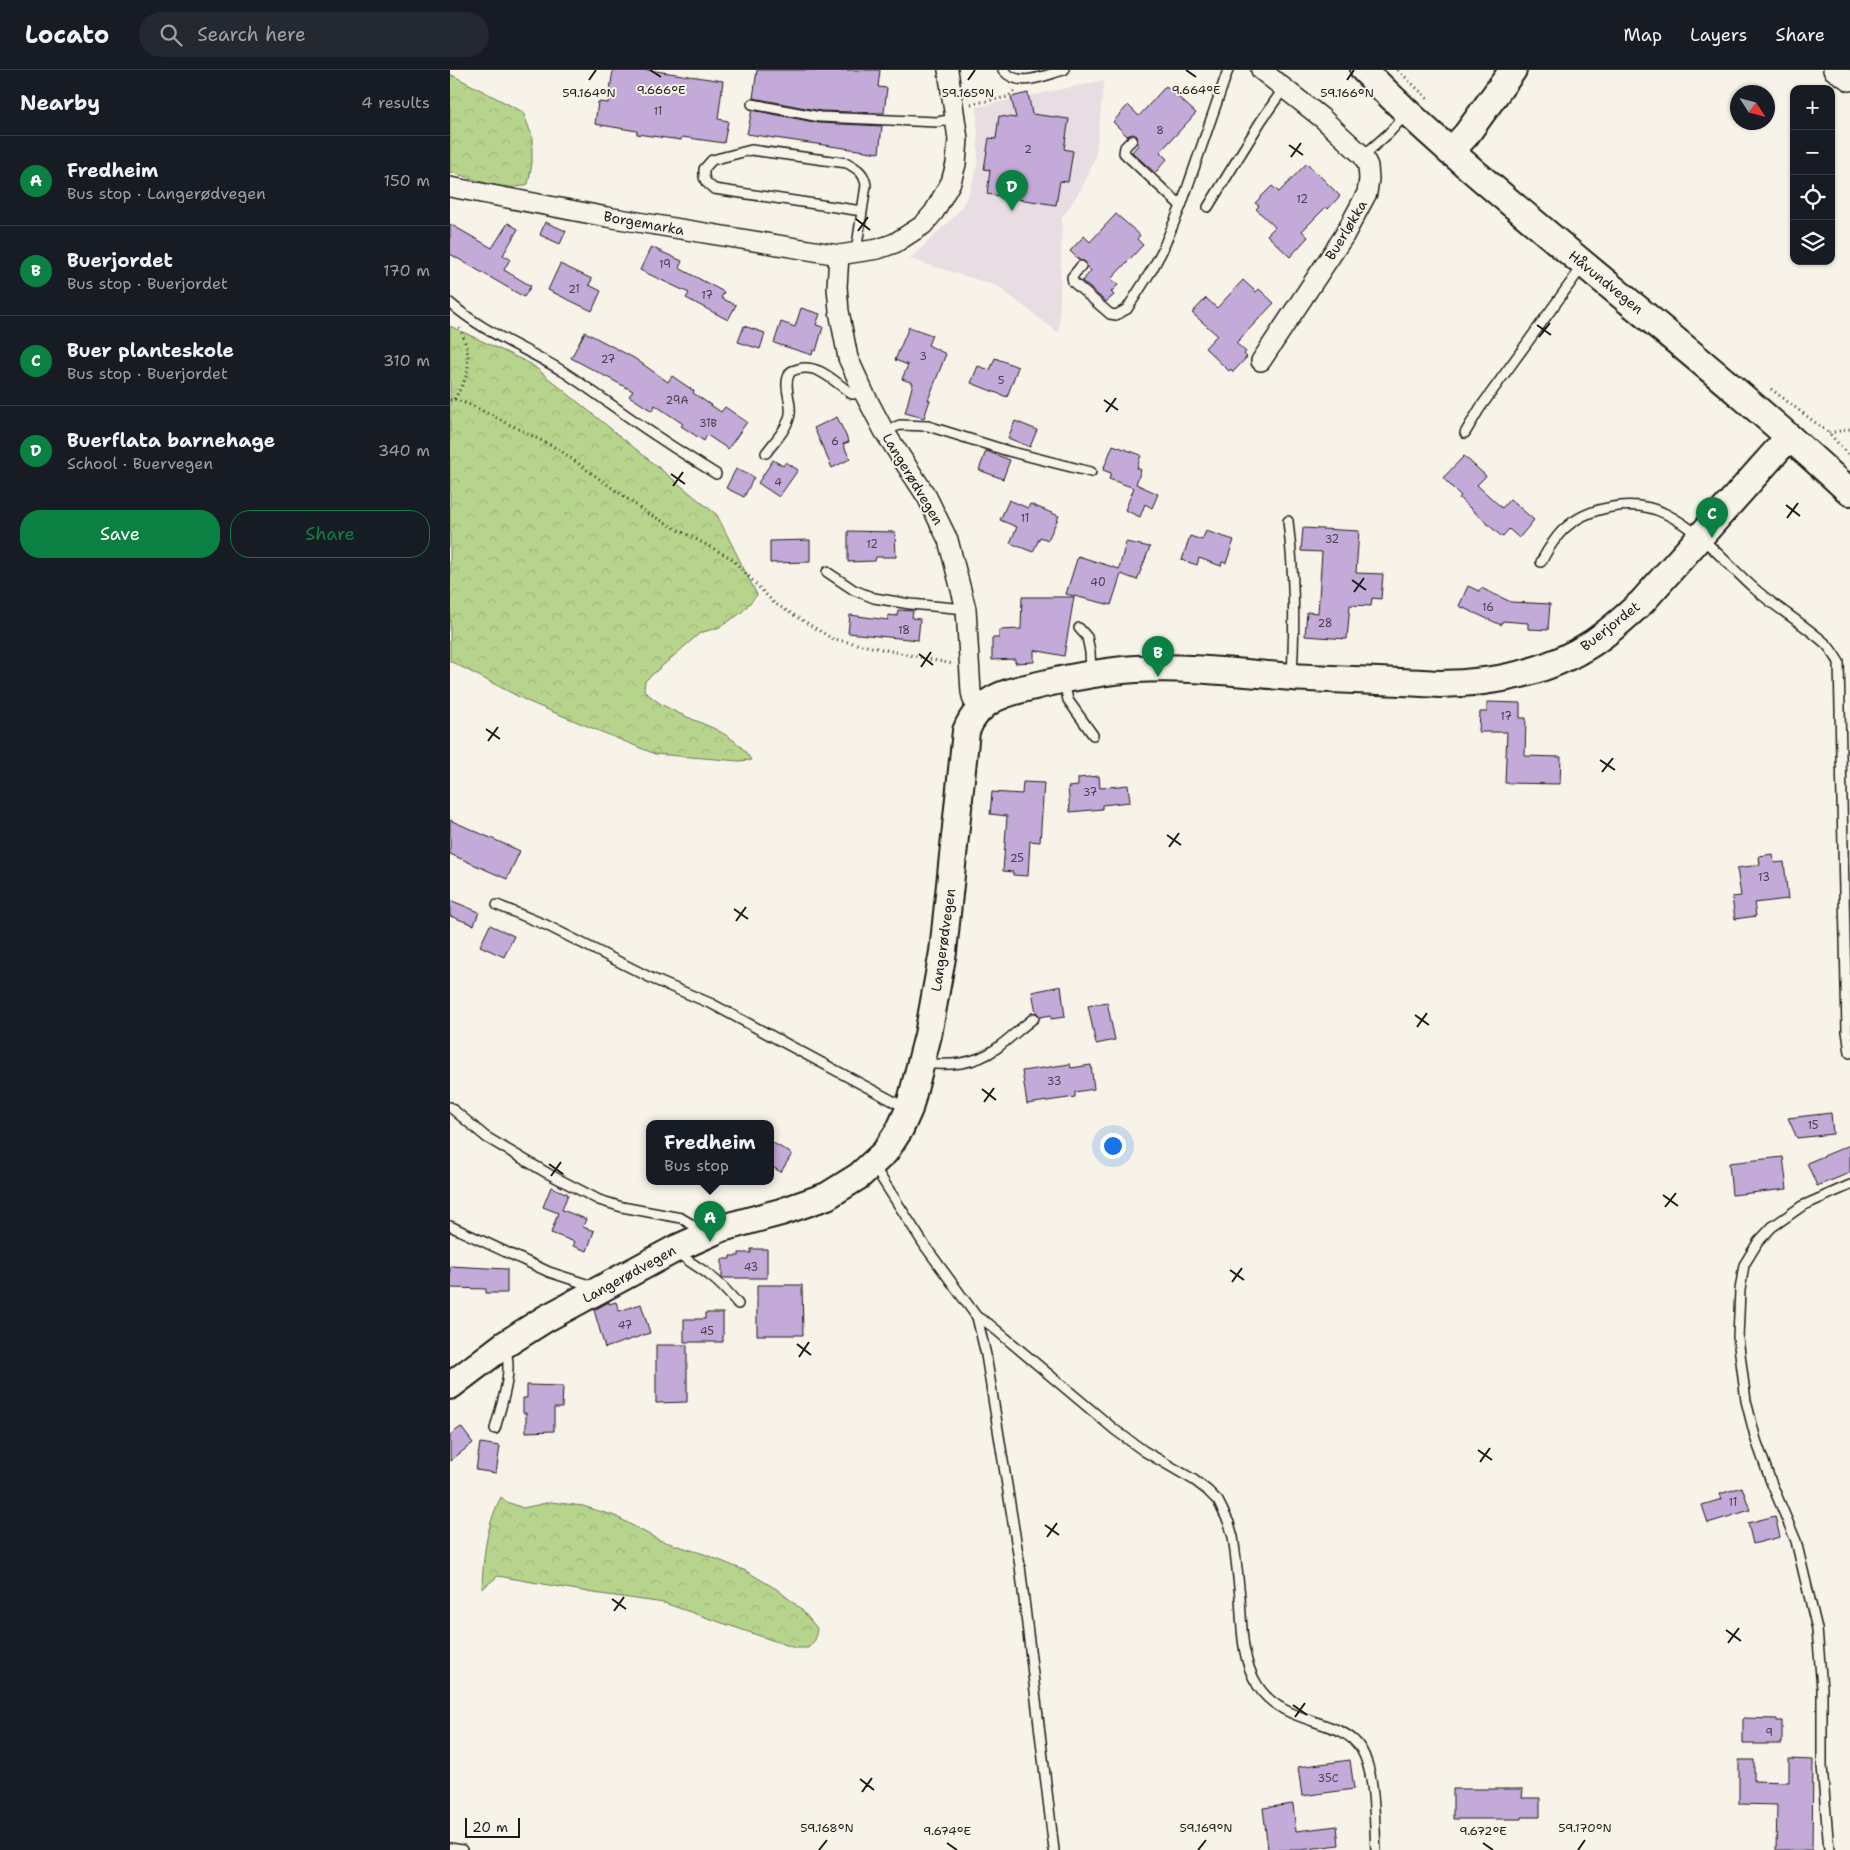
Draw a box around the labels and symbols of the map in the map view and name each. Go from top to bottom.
text: 9.666°E [636,82,686,98]
text: 9.664°E [1171,82,1221,98]
text: 59.164°N [562,85,616,101]
text: 59.165°N [942,85,994,101]
text: 59.166°N [1320,85,1374,101]
north arrow [1730,85,1775,130]
house number: 11 [654,104,662,119]
house number: 8 [1156,123,1164,138]
house number: 2 [1024,142,1032,157]
pin: D [996,170,1028,211]
house number: 12 [1296,192,1308,207]
street label: Buerløkka [1321,196,1371,263]
street label: Borgemarka [602,207,686,239]
street label: Håvundvegen [1565,246,1647,318]
house number: 19 [659,257,671,272]
house number: 21 [568,282,580,297]
house number: 17 [701,288,713,303]
house number: 3 [919,349,927,364]
house number: 27 [601,352,616,367]
house number: 5 [998,373,1005,388]
house number: 29A [666,393,688,408]
house number: 31B [699,416,718,431]
street label: Langerødvegen [878,430,948,529]
house number: 6 [831,434,839,449]
house number: 4 [774,475,782,490]
pin: C [1696,497,1728,538]
house number: 11 [1021,511,1029,526]
house number: 32 [1325,532,1339,547]
house number: 12 [866,537,878,552]
house number: 40 [1090,575,1106,590]
street label: Buerjordet [1577,597,1643,655]
house number: 16 [1482,600,1494,615]
house number: 28 [1317,616,1333,631]
house number: 18 [898,623,910,638]
pin: B [1142,636,1174,677]
house number: 17 [1500,709,1512,724]
house number: 37 [1083,785,1098,800]
house number: 25 [1010,851,1024,866]
house number: 13 [1758,870,1770,885]
street label: Langerødvegen [927,887,959,993]
house number: 33 [1047,1074,1061,1089]
house number: 15 [1807,1118,1819,1133]
your location [1100,1133,1126,1159]
pin: A [694,1201,726,1242]
street label: Langerødvegen [579,1241,679,1307]
house number: 43 [744,1260,758,1275]
house number: 47 [618,1318,633,1333]
house number: 45 [700,1324,714,1339]
house number: 11 [1729,1495,1737,1510]
house number: 9 [1765,1725,1773,1740]
house number: 35C [1318,1771,1339,1786]
scale bar [465,1815,520,1838]
text: 59.168°N [800,1820,854,1836]
text: 59.169°N [1180,1820,1233,1836]
text: 59.170°N [1558,1820,1612,1836]
text: 9.674°E [923,1823,971,1839]
text: 9.672°E [1459,1823,1507,1839]

